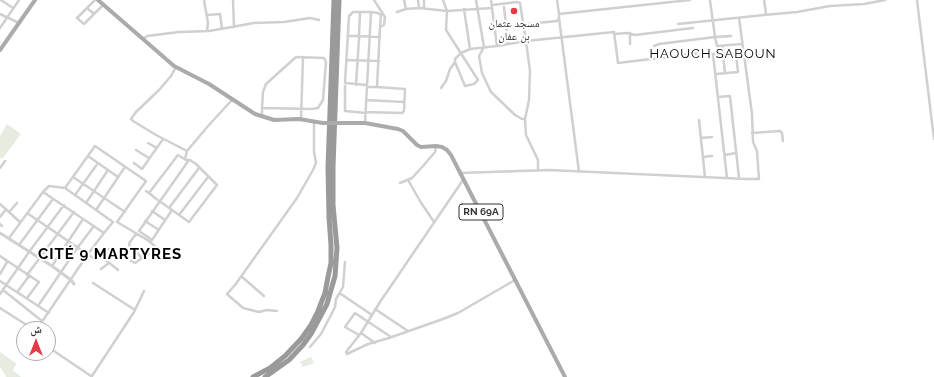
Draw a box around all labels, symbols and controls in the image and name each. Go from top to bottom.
marker: مسجد عثمان بن عفان [509,6,519,16]
place label: مسجد عثمان بن عفان [489,17,539,43]
district label: HAOUCH SABOUN [649,46,777,62]
road number: RN 69A [459,204,503,220]
district label: CITÉ 9 MARTYRES [38,245,182,263]
north arrow [16,321,56,361]
text: ش [30,323,42,336]

